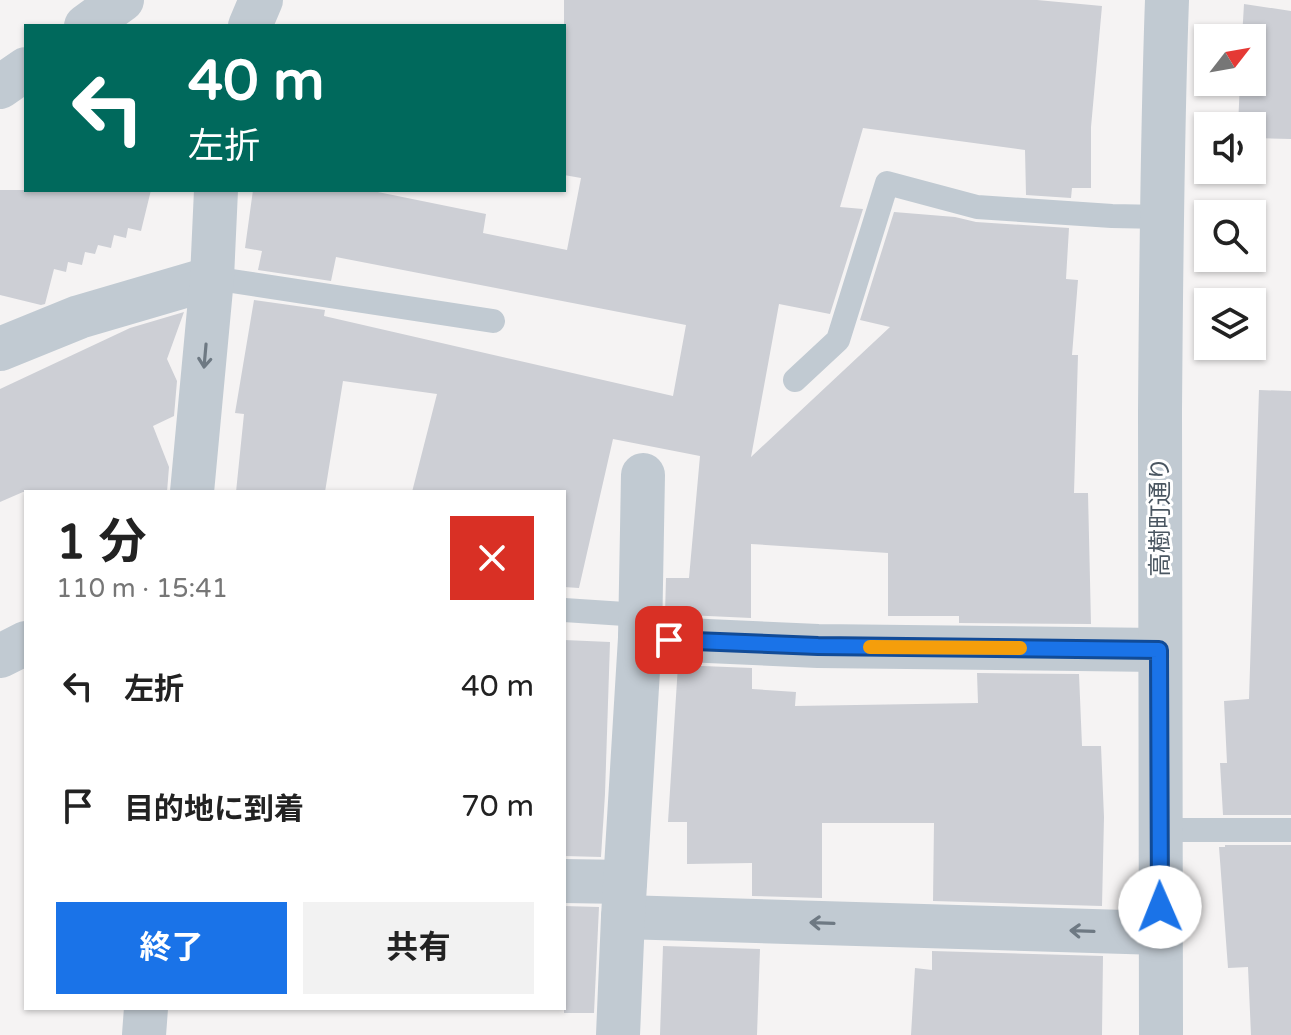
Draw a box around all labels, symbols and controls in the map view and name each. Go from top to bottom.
north arrow [1194,24,1266,96]
map controls [1194,24,1266,360]
text: 40 m [188,48,324,115]
icon: left [56,56,160,160]
button: sound [1194,112,1266,184]
text: 左折 [188,125,260,168]
button: search [1194,200,1266,272]
button: layers [1194,288,1266,360]
one-way arrow [197,342,212,369]
street label: 高樹町通り [1146,457,1175,577]
text: 1 分 [56,514,147,572]
button: close [450,516,534,600]
text: 110 m · 15:41 [56,573,228,604]
pin [635,606,703,674]
icon: arrive [647,618,691,662]
icon: left [56,664,100,708]
text: 40 m [461,668,534,705]
text: 左折 [124,671,184,708]
icon: arrive [56,784,100,828]
text: 70 m [461,788,534,825]
text: 目的地に到着 [124,791,304,828]
position arrow [1118,865,1202,949]
button: 終了 [56,902,287,994]
button: 共有 [303,902,534,994]
one-way arrow [809,915,836,930]
one-way arrow [1069,923,1096,938]

